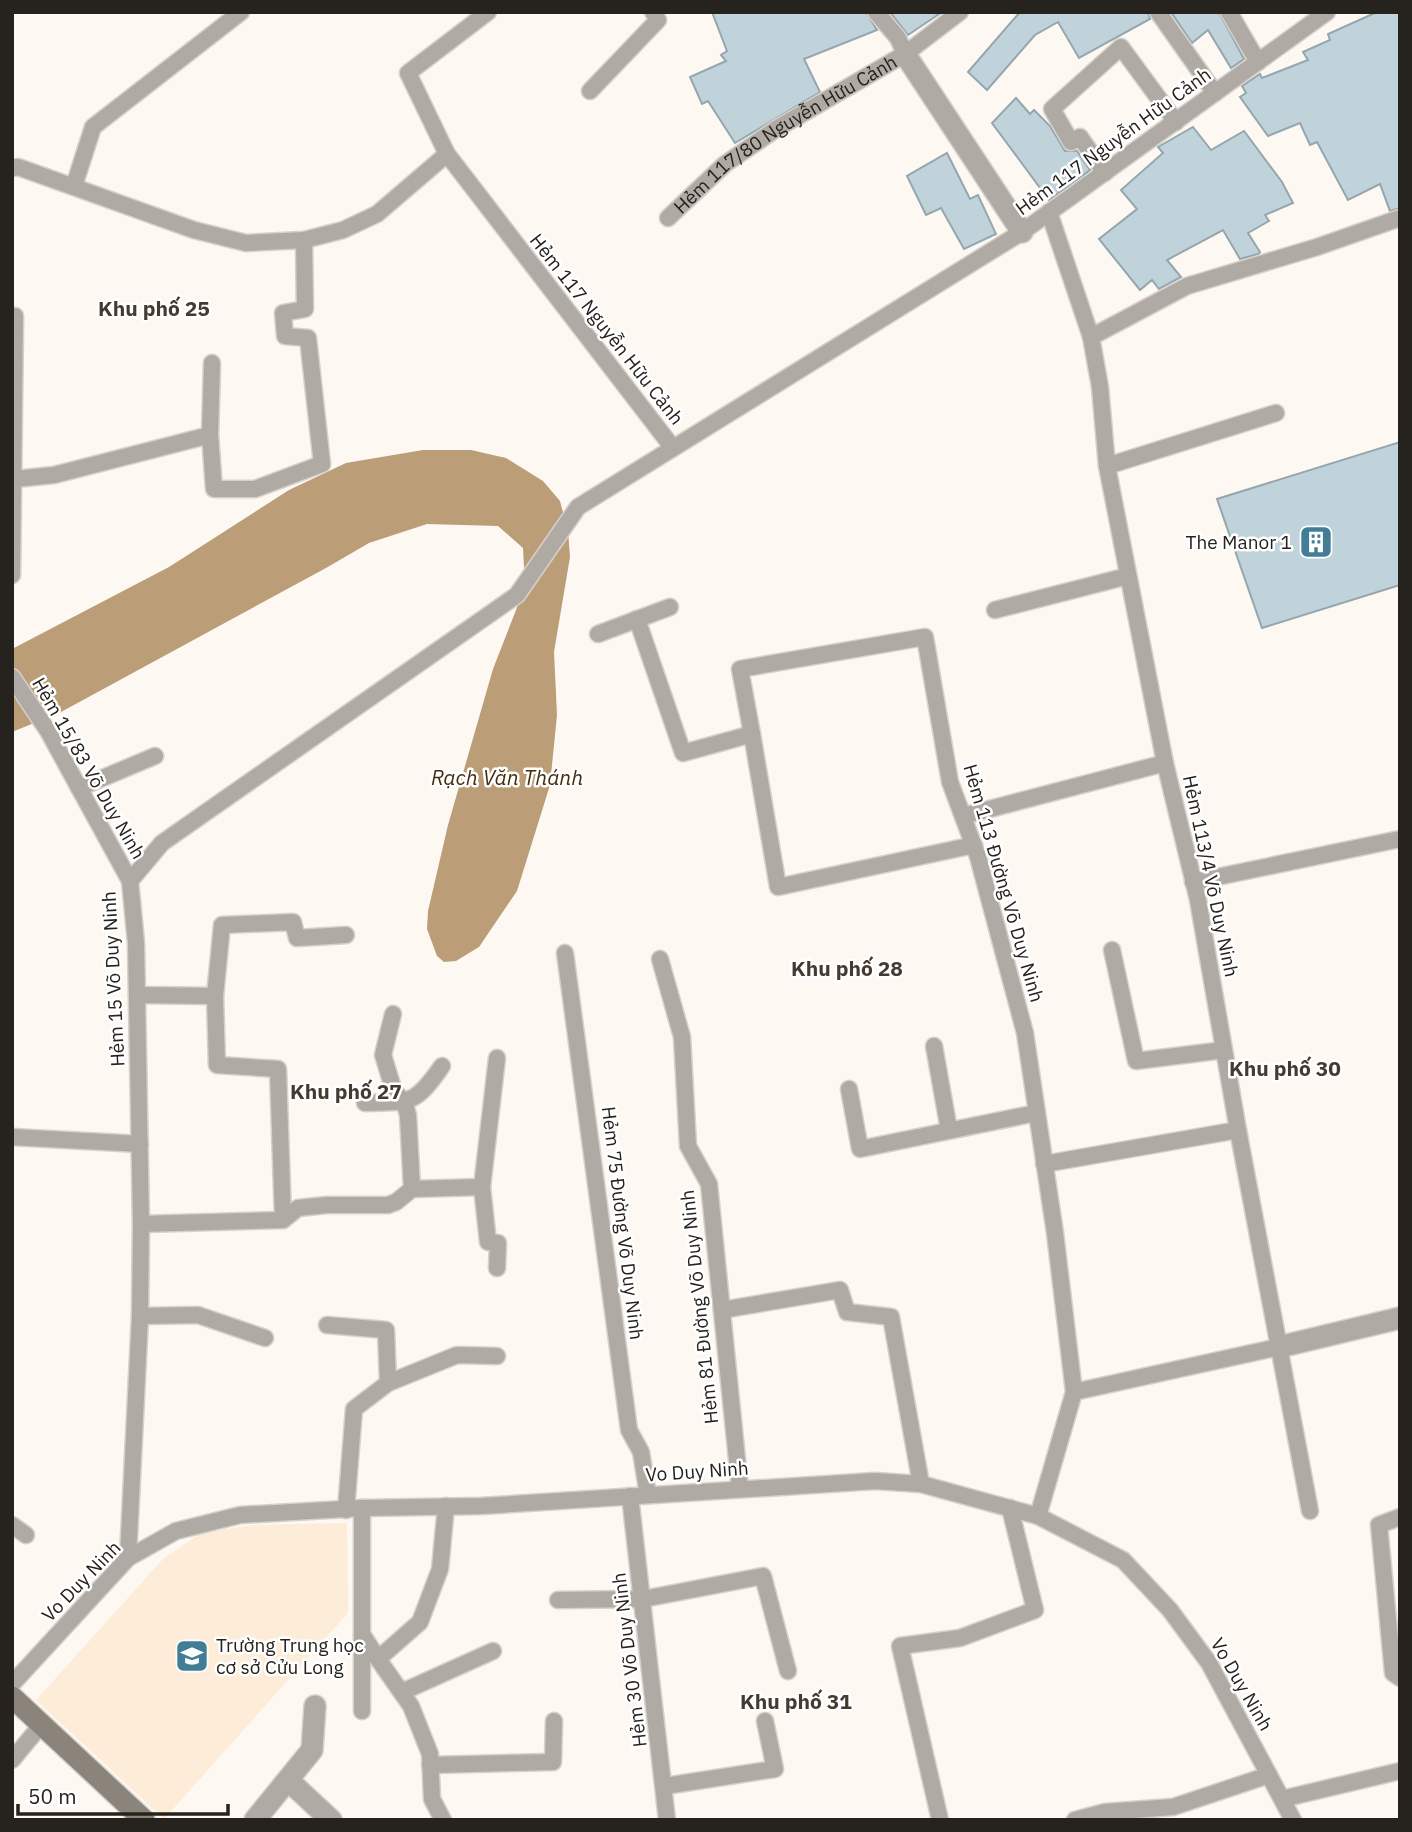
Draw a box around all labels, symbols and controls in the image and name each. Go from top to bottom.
street label: Hẻm 117/80 Nguyễn Hữu Cảnh [668,49,901,219]
street label: Hẻm 117 Nguyễn Hữu Cảnh [1011,62,1215,220]
street label: Hẻm 117 Nguyễn Hữu Cảnh [525,229,689,429]
district label: Khu phố 25 [98,294,210,322]
building icon: The Manor 1 [1297,523,1335,561]
place label: The Manor 1 [1186,530,1292,554]
street label: Hẻm 15/83 Võ Duy Ninh [27,673,151,863]
street label: Hẻm 113 Đường Võ Duy Ninh [958,761,1050,1005]
water label: Rạch Văn Thánh [431,763,583,791]
street label: Hẻm 113/4 Võ Duy Ninh [1178,773,1244,979]
street label: Hẻm 15 Võ Duy Ninh [96,891,130,1067]
district label: Khu phố 28 [791,954,903,982]
district label: Khu phố 30 [1229,1054,1341,1082]
district label: Khu phố 27 [290,1077,402,1105]
street label: Hẻm 75 Đường Võ Duy Ninh [597,1105,649,1341]
street label: Hẻm 81 Đường Võ Duy Ninh [675,1189,723,1425]
street label: Vo Duy Ninh [645,1455,749,1487]
street label: Vo Duy Ninh [36,1535,126,1627]
street label: Hẻm 30 Võ Duy Ninh [606,1571,652,1749]
place label: Trường Trung học cơ sở Cửu Long [216,1633,364,1679]
street label: Vo Duy Ninh [1206,1633,1278,1735]
school or university icon: Trường Trung học cơ sở Cửu Long [173,1637,211,1675]
district label: Khu phố 31 [740,1687,852,1715]
scale bar [18,1772,228,1816]
text: 50 m [28,1782,77,1810]

